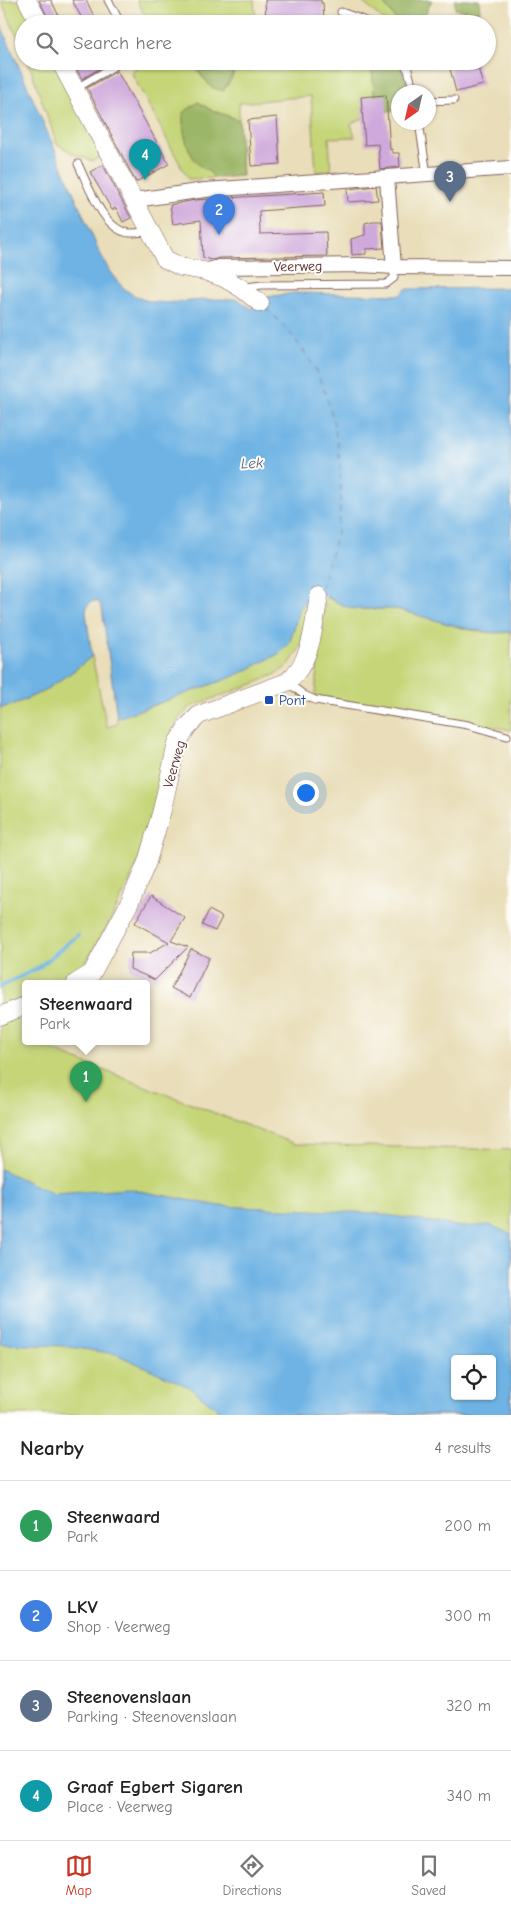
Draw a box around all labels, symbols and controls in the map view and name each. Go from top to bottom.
search box [15,15,496,70]
icon: search [33,29,61,57]
text: Search here [73,32,172,54]
north arrow [391,85,436,130]
pin: 4 [129,139,161,180]
pin: 3 [434,161,466,202]
pin: 2 [203,194,235,235]
street label: Veerweg [273,258,323,275]
water label: Lek [241,454,264,472]
place label: Pont [279,692,306,709]
marker: Pont [263,694,275,706]
street label: Veerweg [160,738,189,790]
your location [293,780,319,806]
popup [22,980,150,1045]
text: Steenwaard [39,993,133,1015]
text: Park [39,1015,70,1033]
pin: 1 [70,1061,102,1102]
map controls [451,1355,496,1400]
button: locate [451,1355,496,1400]
text: Nearby [20,1436,84,1460]
text: 4 results [434,1439,491,1457]
text: Steenwaard [67,1506,160,1528]
text: 1 [33,1517,39,1535]
text: 200 m [445,1517,491,1535]
text: Park [67,1528,98,1546]
text: LKV [67,1596,98,1618]
text: 2 [32,1607,40,1625]
text: 300 m [445,1607,491,1625]
text: Shop · Veerweg [67,1618,171,1636]
text: Steenovenslaan [67,1686,191,1708]
text: 3 [32,1697,40,1715]
text: 320 m [446,1697,491,1715]
text: Parking · Steenovenslaan [67,1708,237,1726]
text: Graaf Egbert Sigaren [67,1776,243,1798]
text: 4 [32,1787,40,1805]
text: 340 m [447,1787,491,1805]
text: Place · Veerweg [67,1798,173,1816]
tab: Map [65,1852,93,1899]
tab: Directions [222,1852,282,1899]
tab: Saved [411,1852,446,1899]

